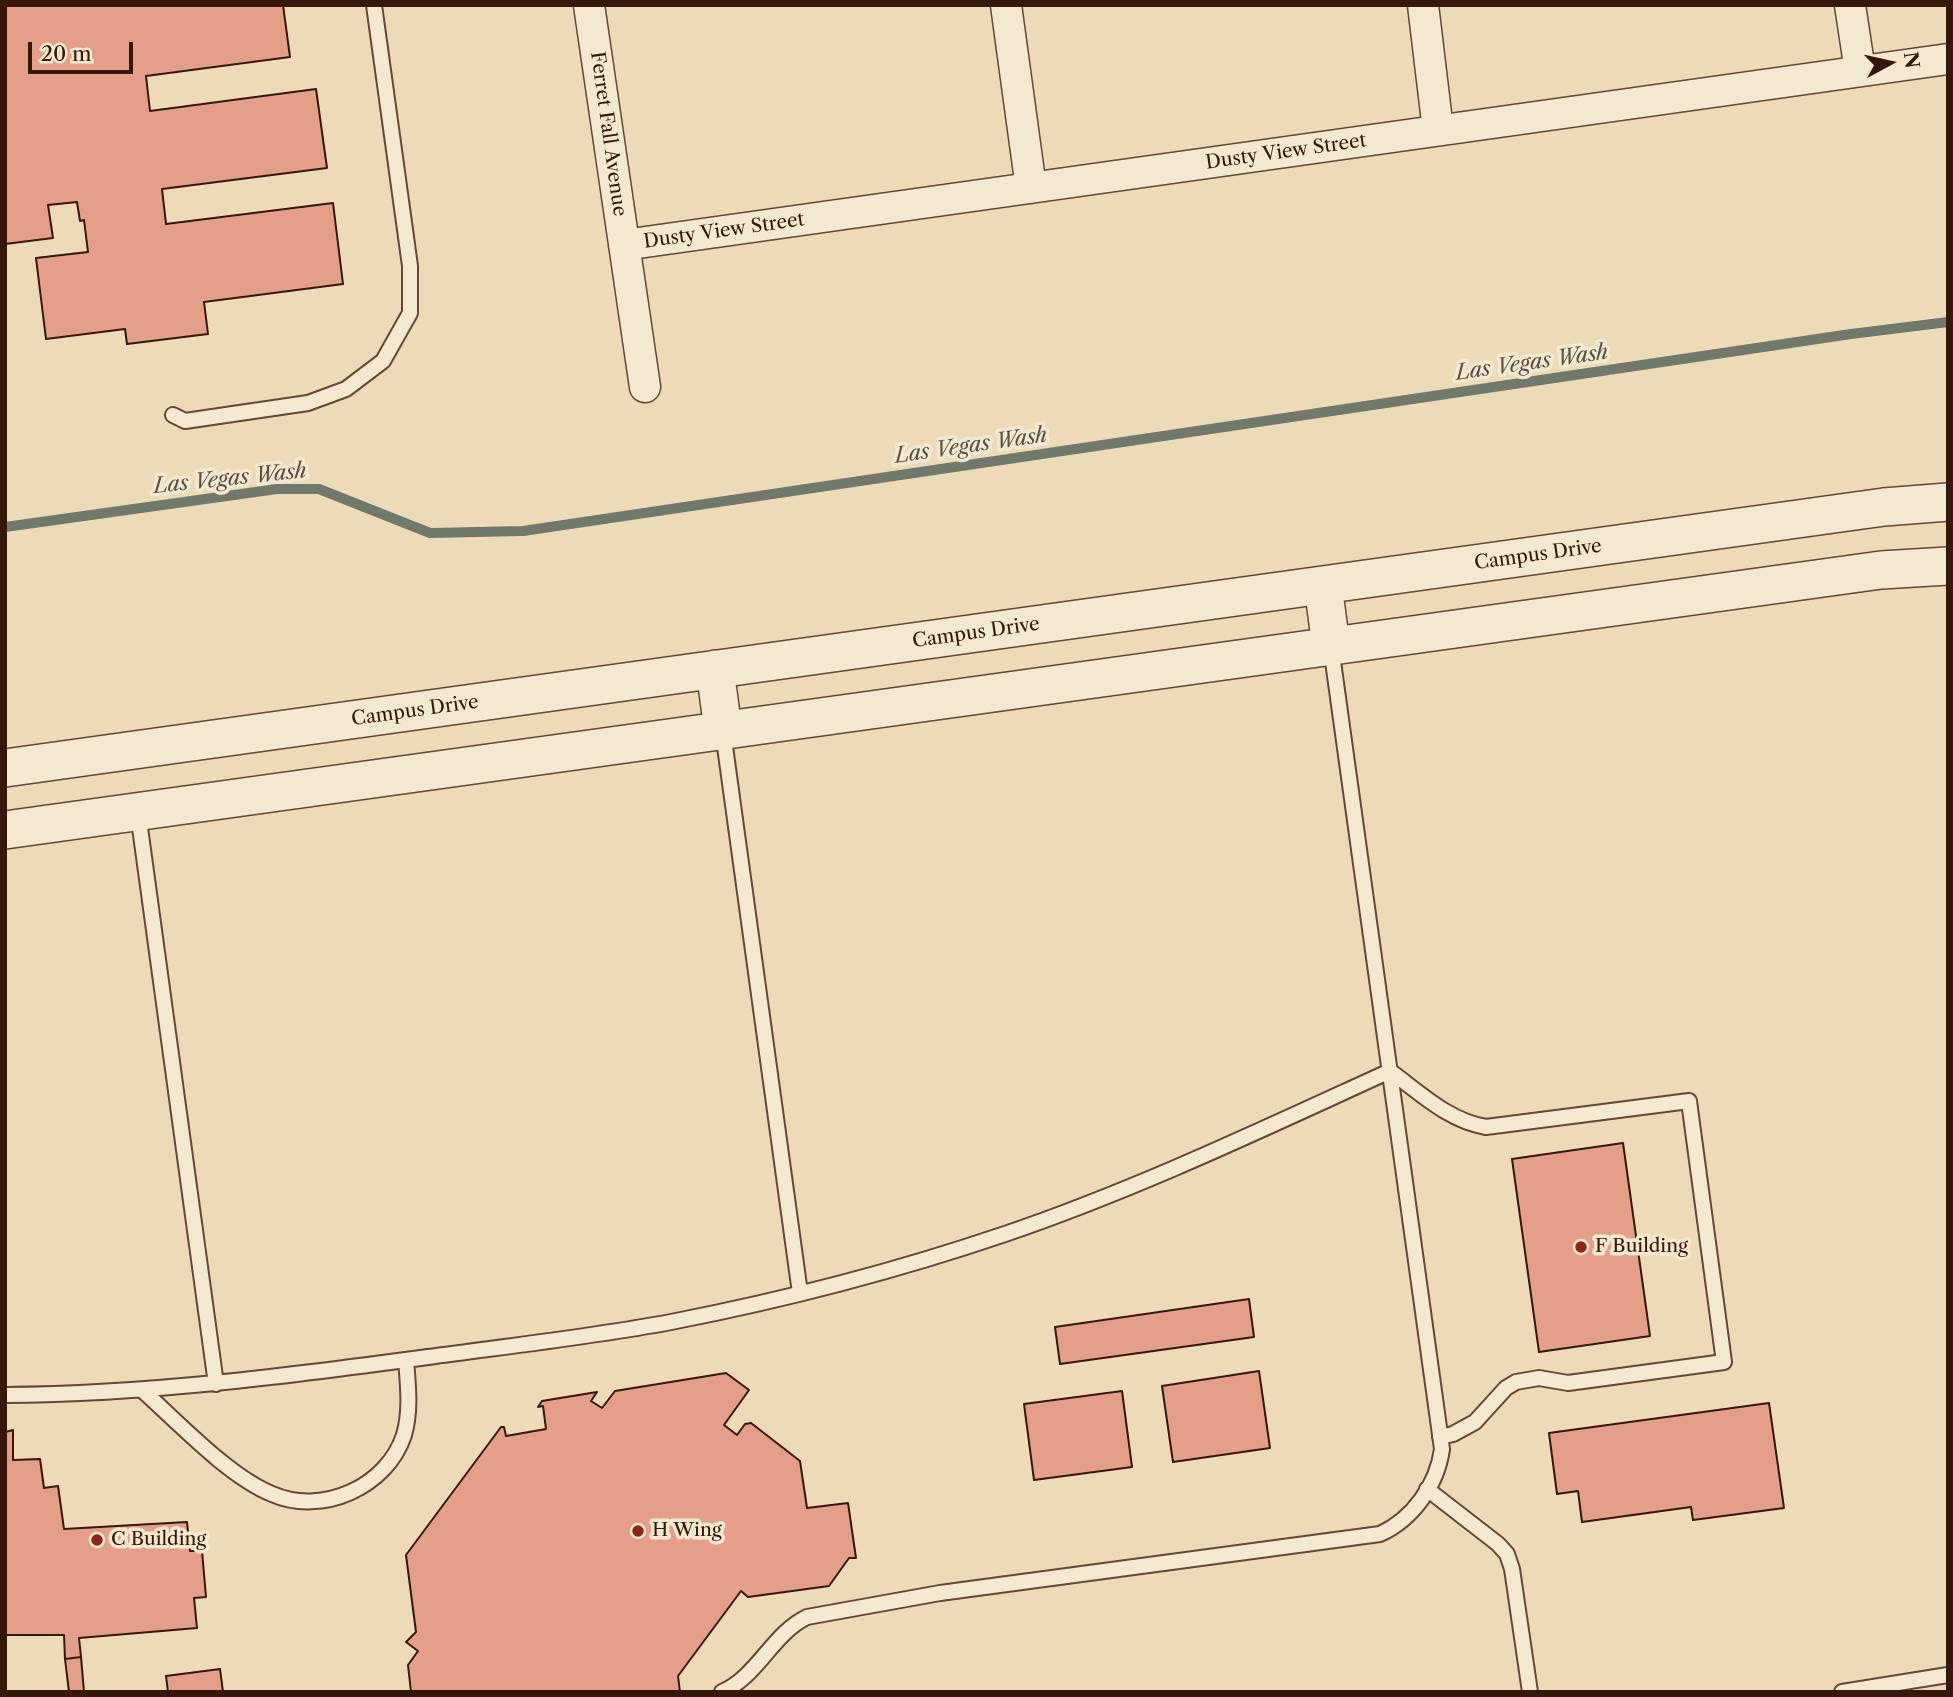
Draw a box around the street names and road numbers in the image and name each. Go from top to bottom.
street label: Ferret Fall Avenue [585,50,631,218]
street label: Dusty View Street [1204,129,1368,175]
street label: Dusty View Street [642,208,806,254]
street label: Campus Drive [1473,535,1603,575]
street label: Campus Drive [911,613,1041,653]
street label: Campus Drive [350,691,480,731]

